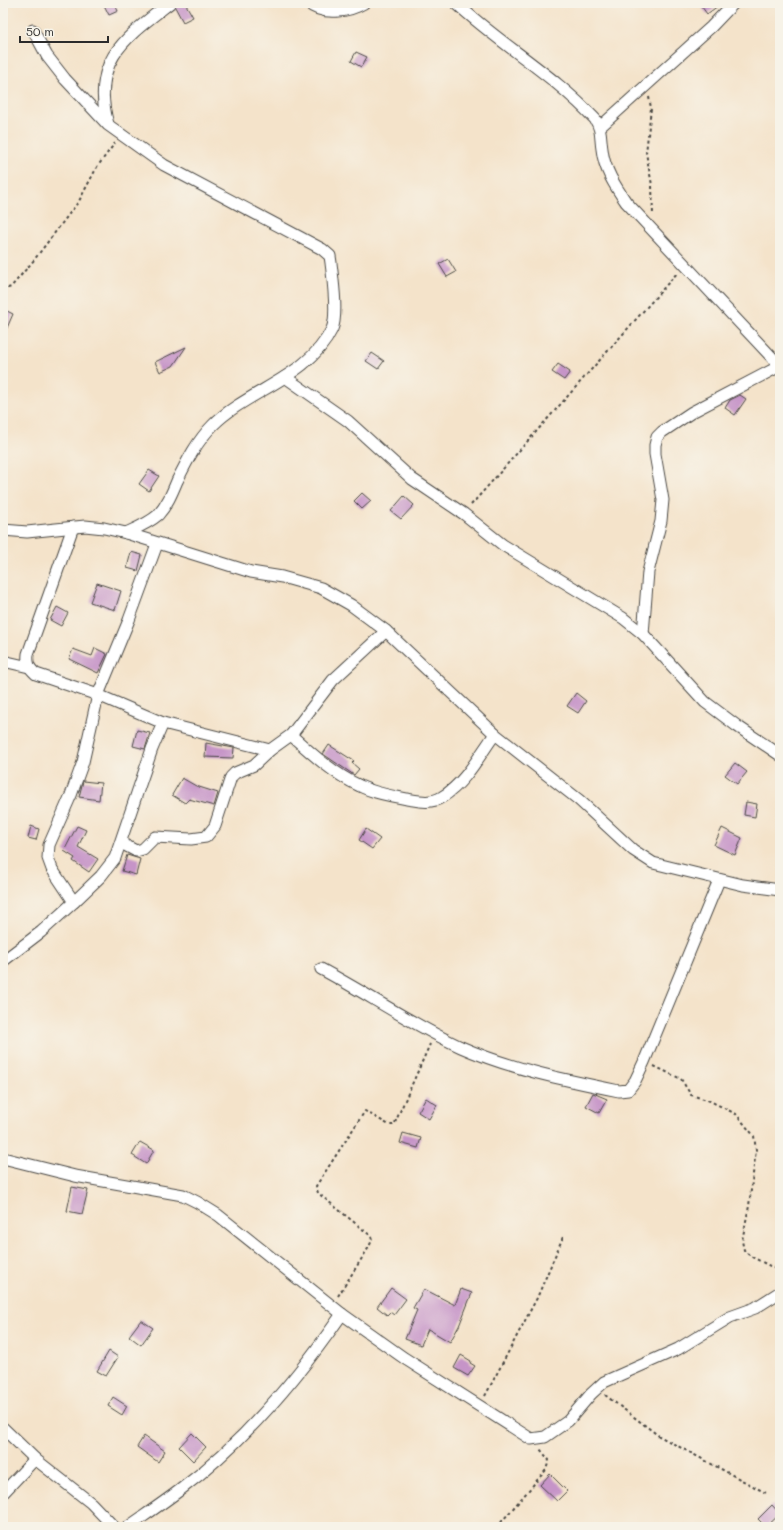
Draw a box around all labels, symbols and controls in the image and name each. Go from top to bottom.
scale bar [20,18,108,44]
text: 50 m [26,23,54,39]

